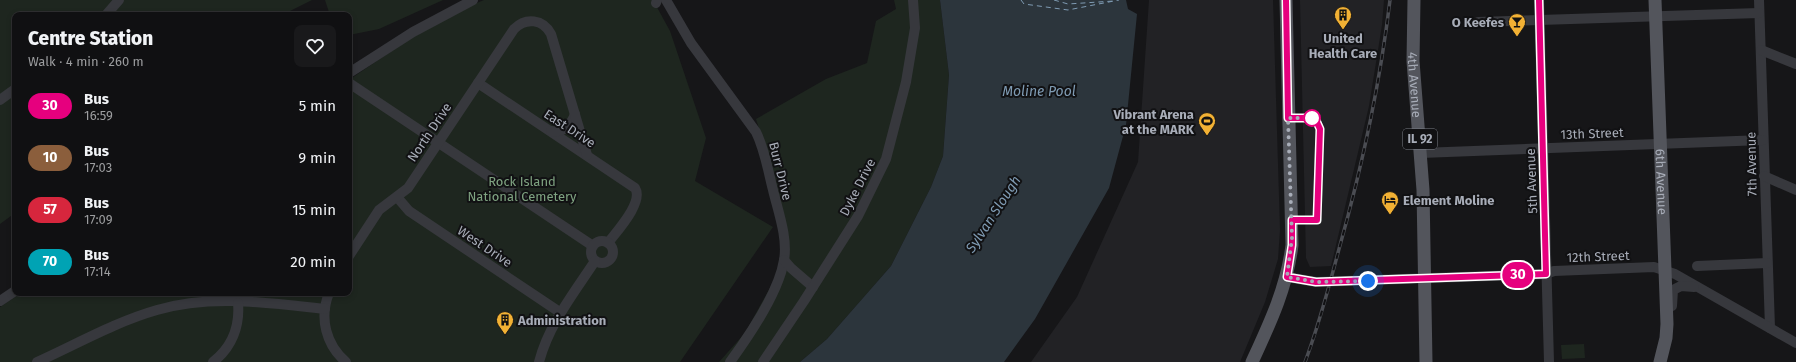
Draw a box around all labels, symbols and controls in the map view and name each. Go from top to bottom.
building icon: United Health Care [1333,5,1353,30]
bar icon: O Keefes [1507,12,1527,37]
place label: O Keefes [1452,15,1505,30]
button: heart [294,25,336,67]
text: Centre Station [28,27,153,50]
place label: United Health Care [1309,31,1377,61]
street label: 4th Avenue [1405,52,1424,118]
text: Walk · 4 min · 260 m [28,54,144,69]
water label: Moline Pool [1002,83,1076,100]
text: Bus [84,90,109,108]
text: 30 [42,97,58,114]
text: 5 min [299,97,336,115]
street label: North Drive [404,100,455,165]
street label: East Drive [541,106,598,151]
place label: Vibrant Arena at the MARK [1112,107,1195,137]
text: 16:59 [84,108,113,123]
unlabelled marker [1303,109,1321,127]
sports icon: Vibrant Arena at the MARK [1197,111,1217,136]
street label: 13th Street [1560,125,1624,142]
road number: IL 92 [1403,129,1437,149]
street label: 7th Avenue [1743,132,1760,196]
street label: Burr Drive [766,140,795,202]
text: Bus [84,142,109,160]
street label: 5th Avenue [1523,148,1540,214]
text: 10 [43,149,57,166]
text: 9 min [298,149,336,167]
street label: 6th Avenue [1653,149,1670,215]
street label: Dyke Drive [837,156,878,218]
text: 17:03 [84,160,112,175]
water label: Sylvan Slough [962,173,1025,257]
park label: Rock Island National Cemetery [467,174,577,204]
hotel icon: Element Moline [1380,190,1400,215]
place label: Element Moline [1403,193,1494,208]
text: Bus [84,194,109,212]
text: 57 [43,201,57,218]
text: 15 min [292,201,336,219]
text: 17:09 [84,212,112,227]
street label: West Drive [455,223,515,270]
text: Bus [84,246,109,264]
street label: 12th Street [1566,248,1630,265]
text: 70 [43,253,57,270]
text: 20 min [290,253,336,271]
line badge: 30 [1500,262,1536,288]
text: 17:14 [84,264,111,279]
text: 30 [1510,266,1526,283]
your location [1358,271,1378,291]
building icon: Administration [495,310,515,335]
place label: Administration [517,313,606,328]

